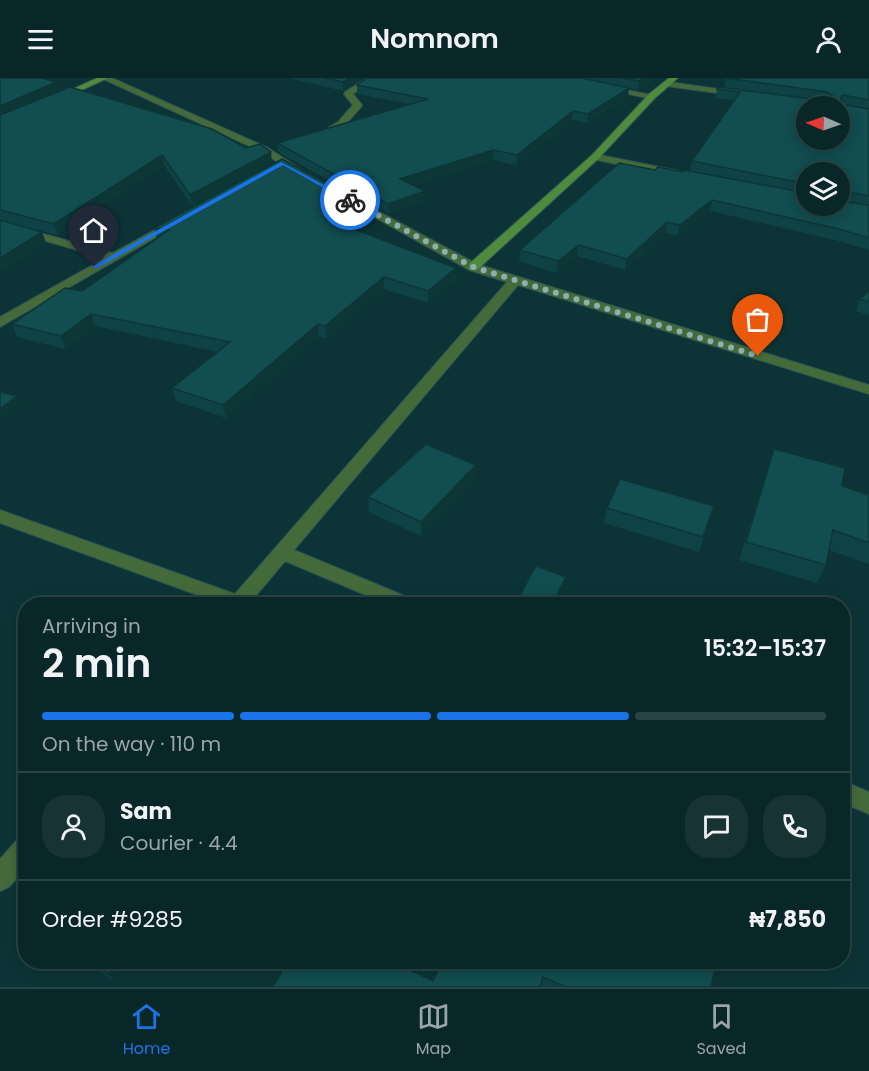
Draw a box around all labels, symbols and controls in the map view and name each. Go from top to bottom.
text: Nomnom [370,20,499,57]
icon: menu [24,23,57,56]
icon: person [812,23,845,56]
north arrow [796,96,850,150]
map controls [796,96,850,216]
button: layers [796,162,850,216]
courier [320,170,380,230]
icon: bike [334,184,367,217]
pin [68,205,119,267]
icon: home [77,214,110,247]
pin [732,294,783,356]
icon: bag [741,303,774,336]
text: Arriving in [42,612,141,640]
text: 15:32–15:37 [704,633,826,664]
text: 2 min [42,636,151,691]
text: On the way · 110 m [42,730,221,758]
button: person [42,795,105,858]
button: chat [685,795,748,858]
button: phone [763,795,826,858]
text: Sam [120,796,172,827]
text: Courier · 4.4 [120,829,238,857]
text: Order #9285 [42,904,183,935]
text: ₦7,850 [749,904,826,935]
tab: Home [123,1000,170,1061]
tab: Map [416,1000,451,1061]
tab: Saved [696,1000,746,1061]

